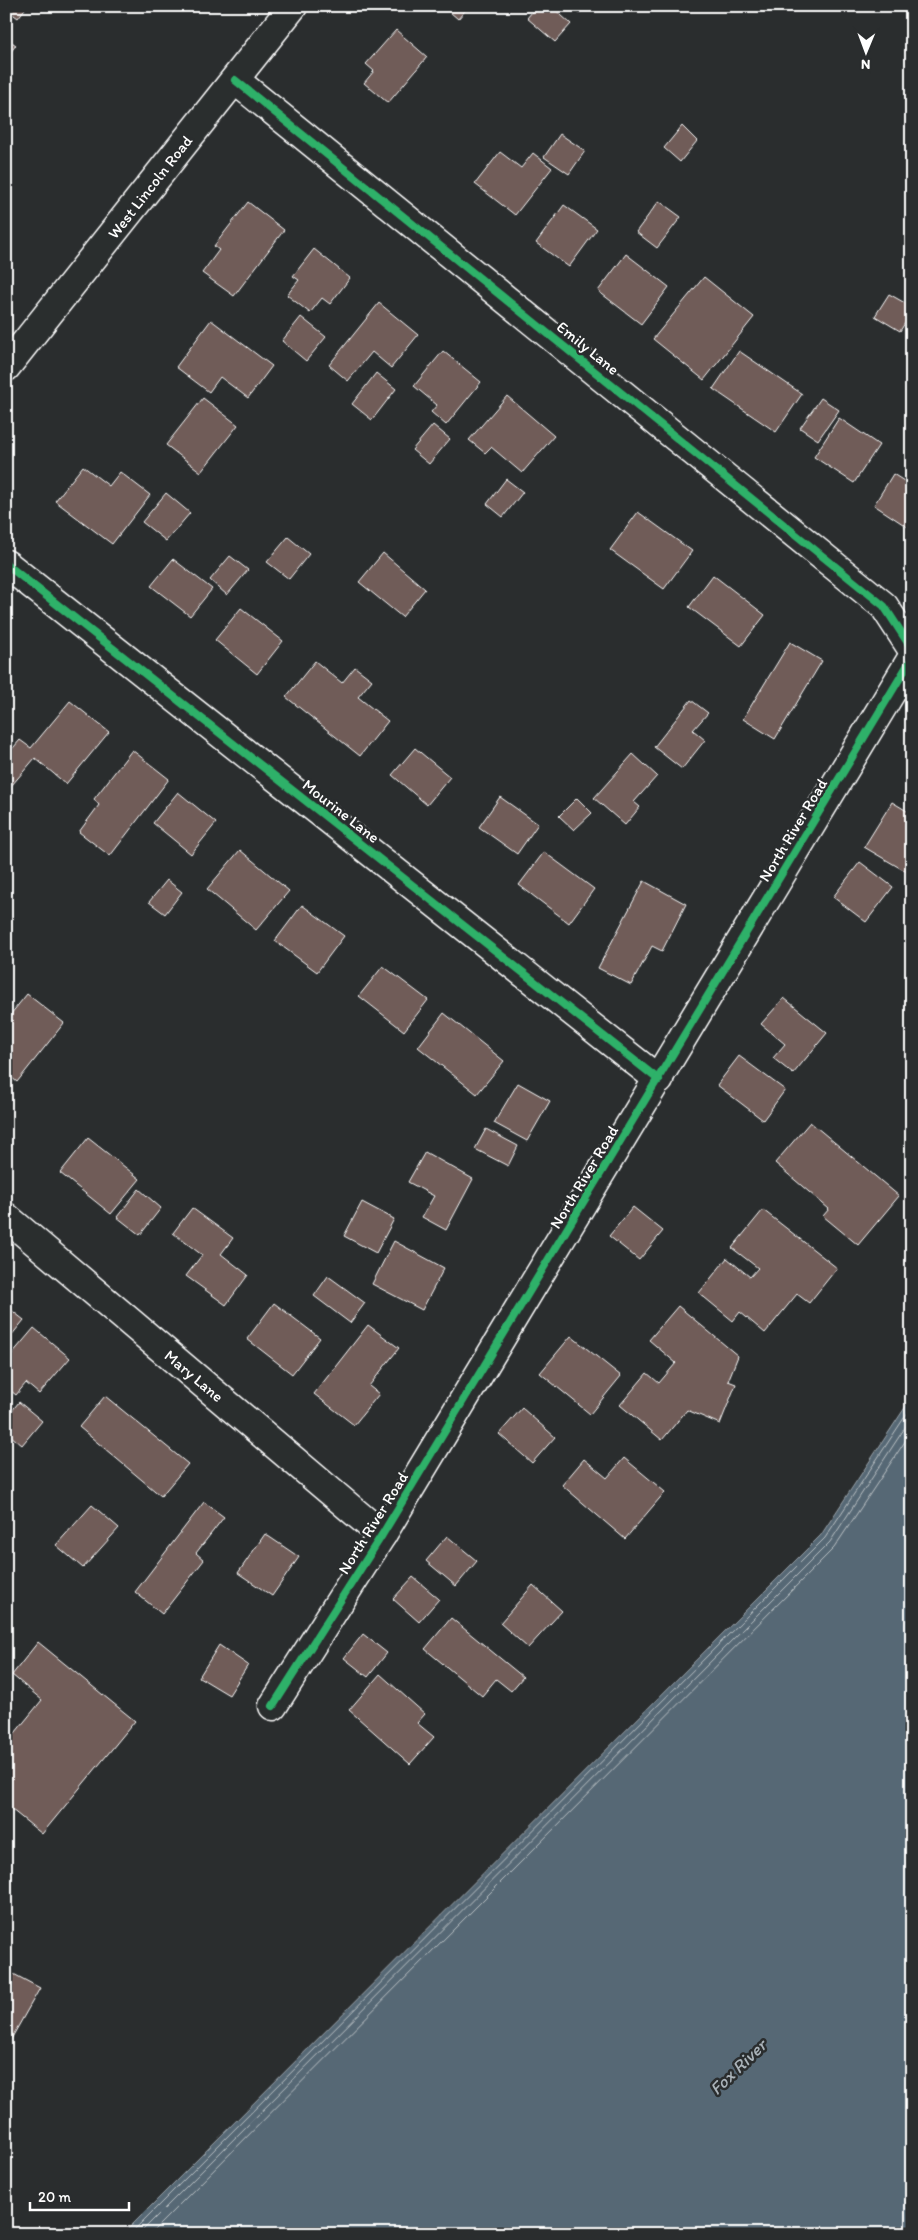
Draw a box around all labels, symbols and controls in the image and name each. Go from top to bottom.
north arrow [840,28,890,78]
text: N [861,56,871,73]
street label: West Lincoln Road [104,131,196,243]
street label: Emily Lane [553,317,623,379]
street label: Mourine Lane [299,775,383,847]
street label: North River Road [755,775,831,885]
street label: North River Road [546,1122,622,1232]
street label: Mary Lane [161,1346,228,1406]
street label: North River Road [334,1468,412,1578]
water label: Fox River [705,2033,772,2099]
scale bar [30,2180,129,2212]
text: 20 m [38,2188,72,2206]

